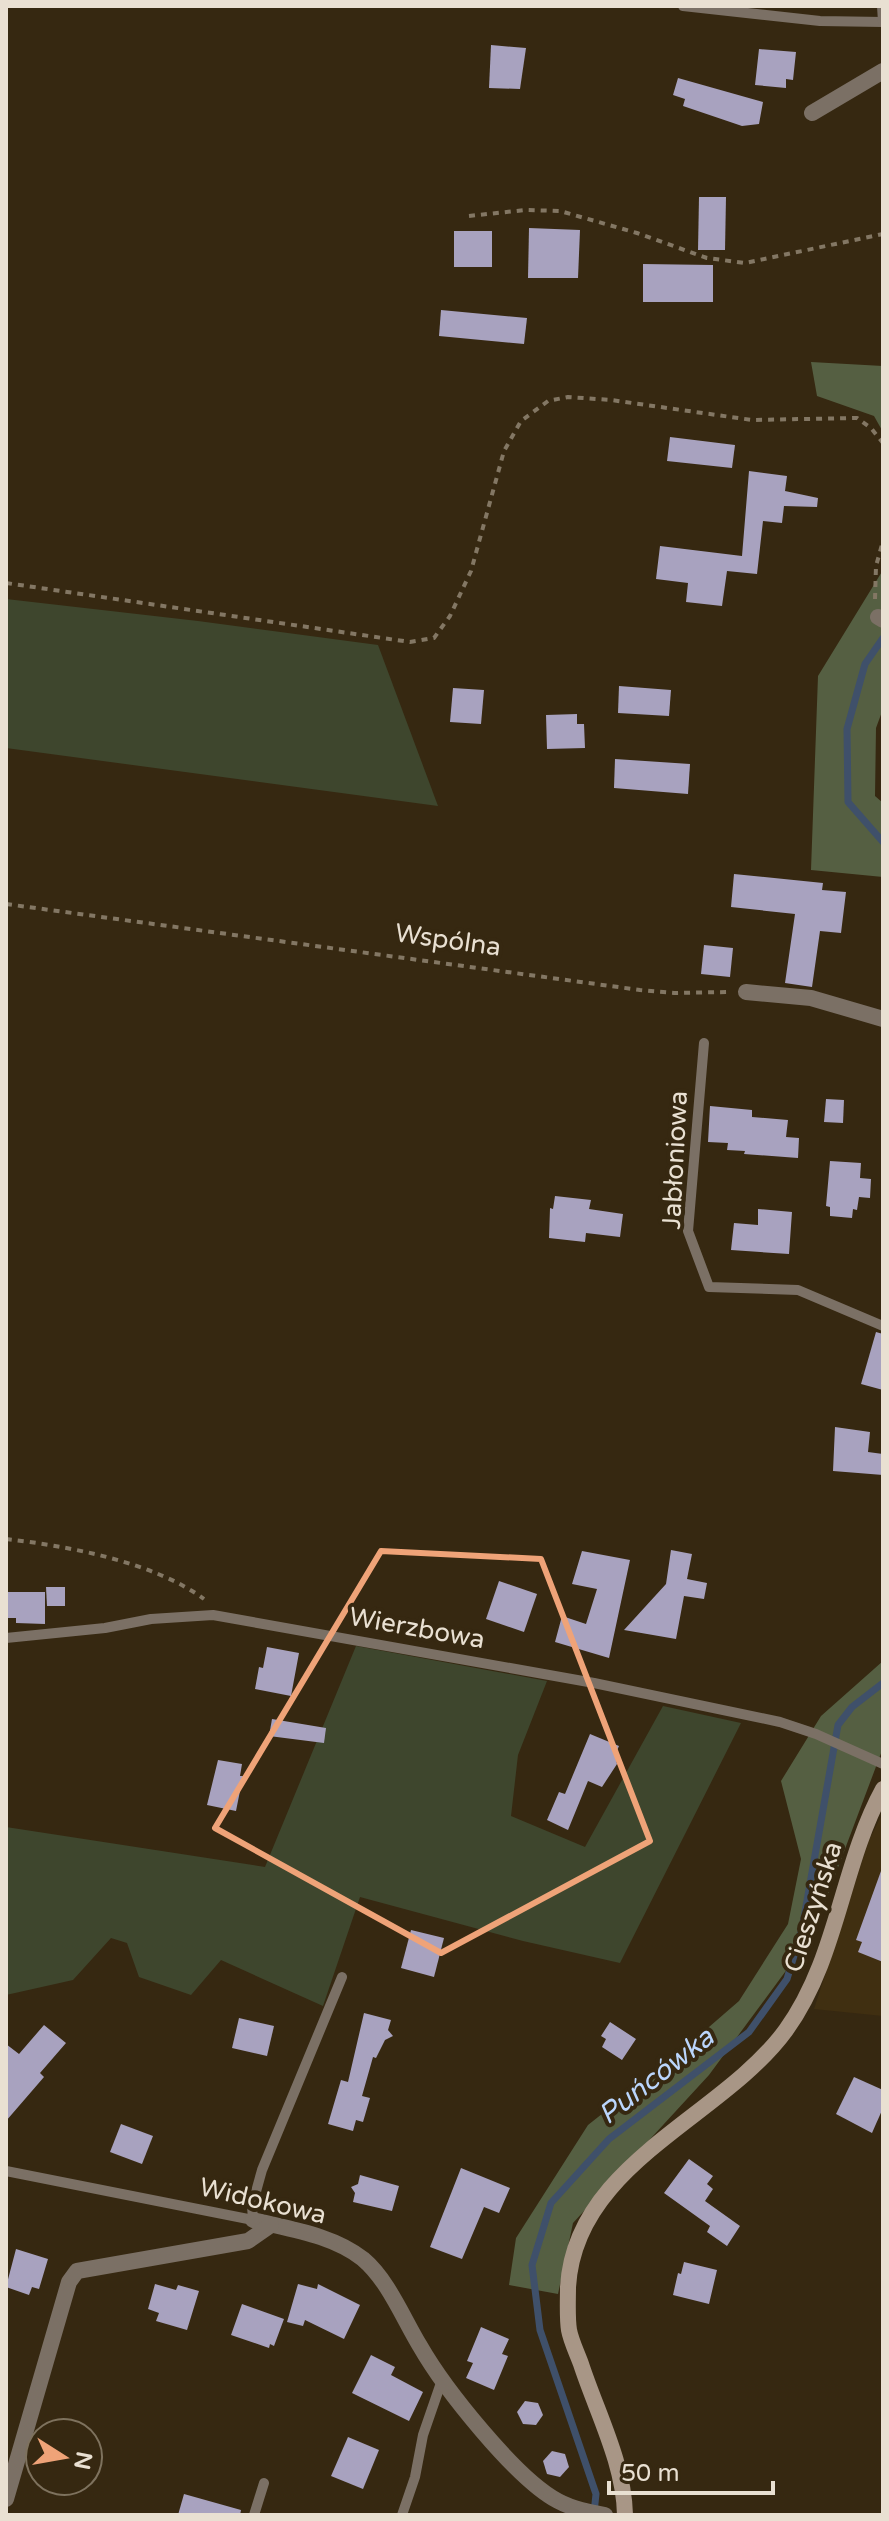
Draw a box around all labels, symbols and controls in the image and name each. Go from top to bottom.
street label: Wspólna [393,917,503,963]
street label: Jabłoniowa [656,1090,694,1230]
street label: Wierzbowa [347,1601,487,1655]
street label: Cieszyńska [777,1838,849,1976]
water label: Puńcówka [591,2020,722,2132]
street label: Widokowa [197,2171,329,2231]
north arrow [24,2417,104,2497]
scale bar [609,2445,773,2495]
text: N [68,2449,97,2472]
text: 50 m [621,2459,679,2488]

